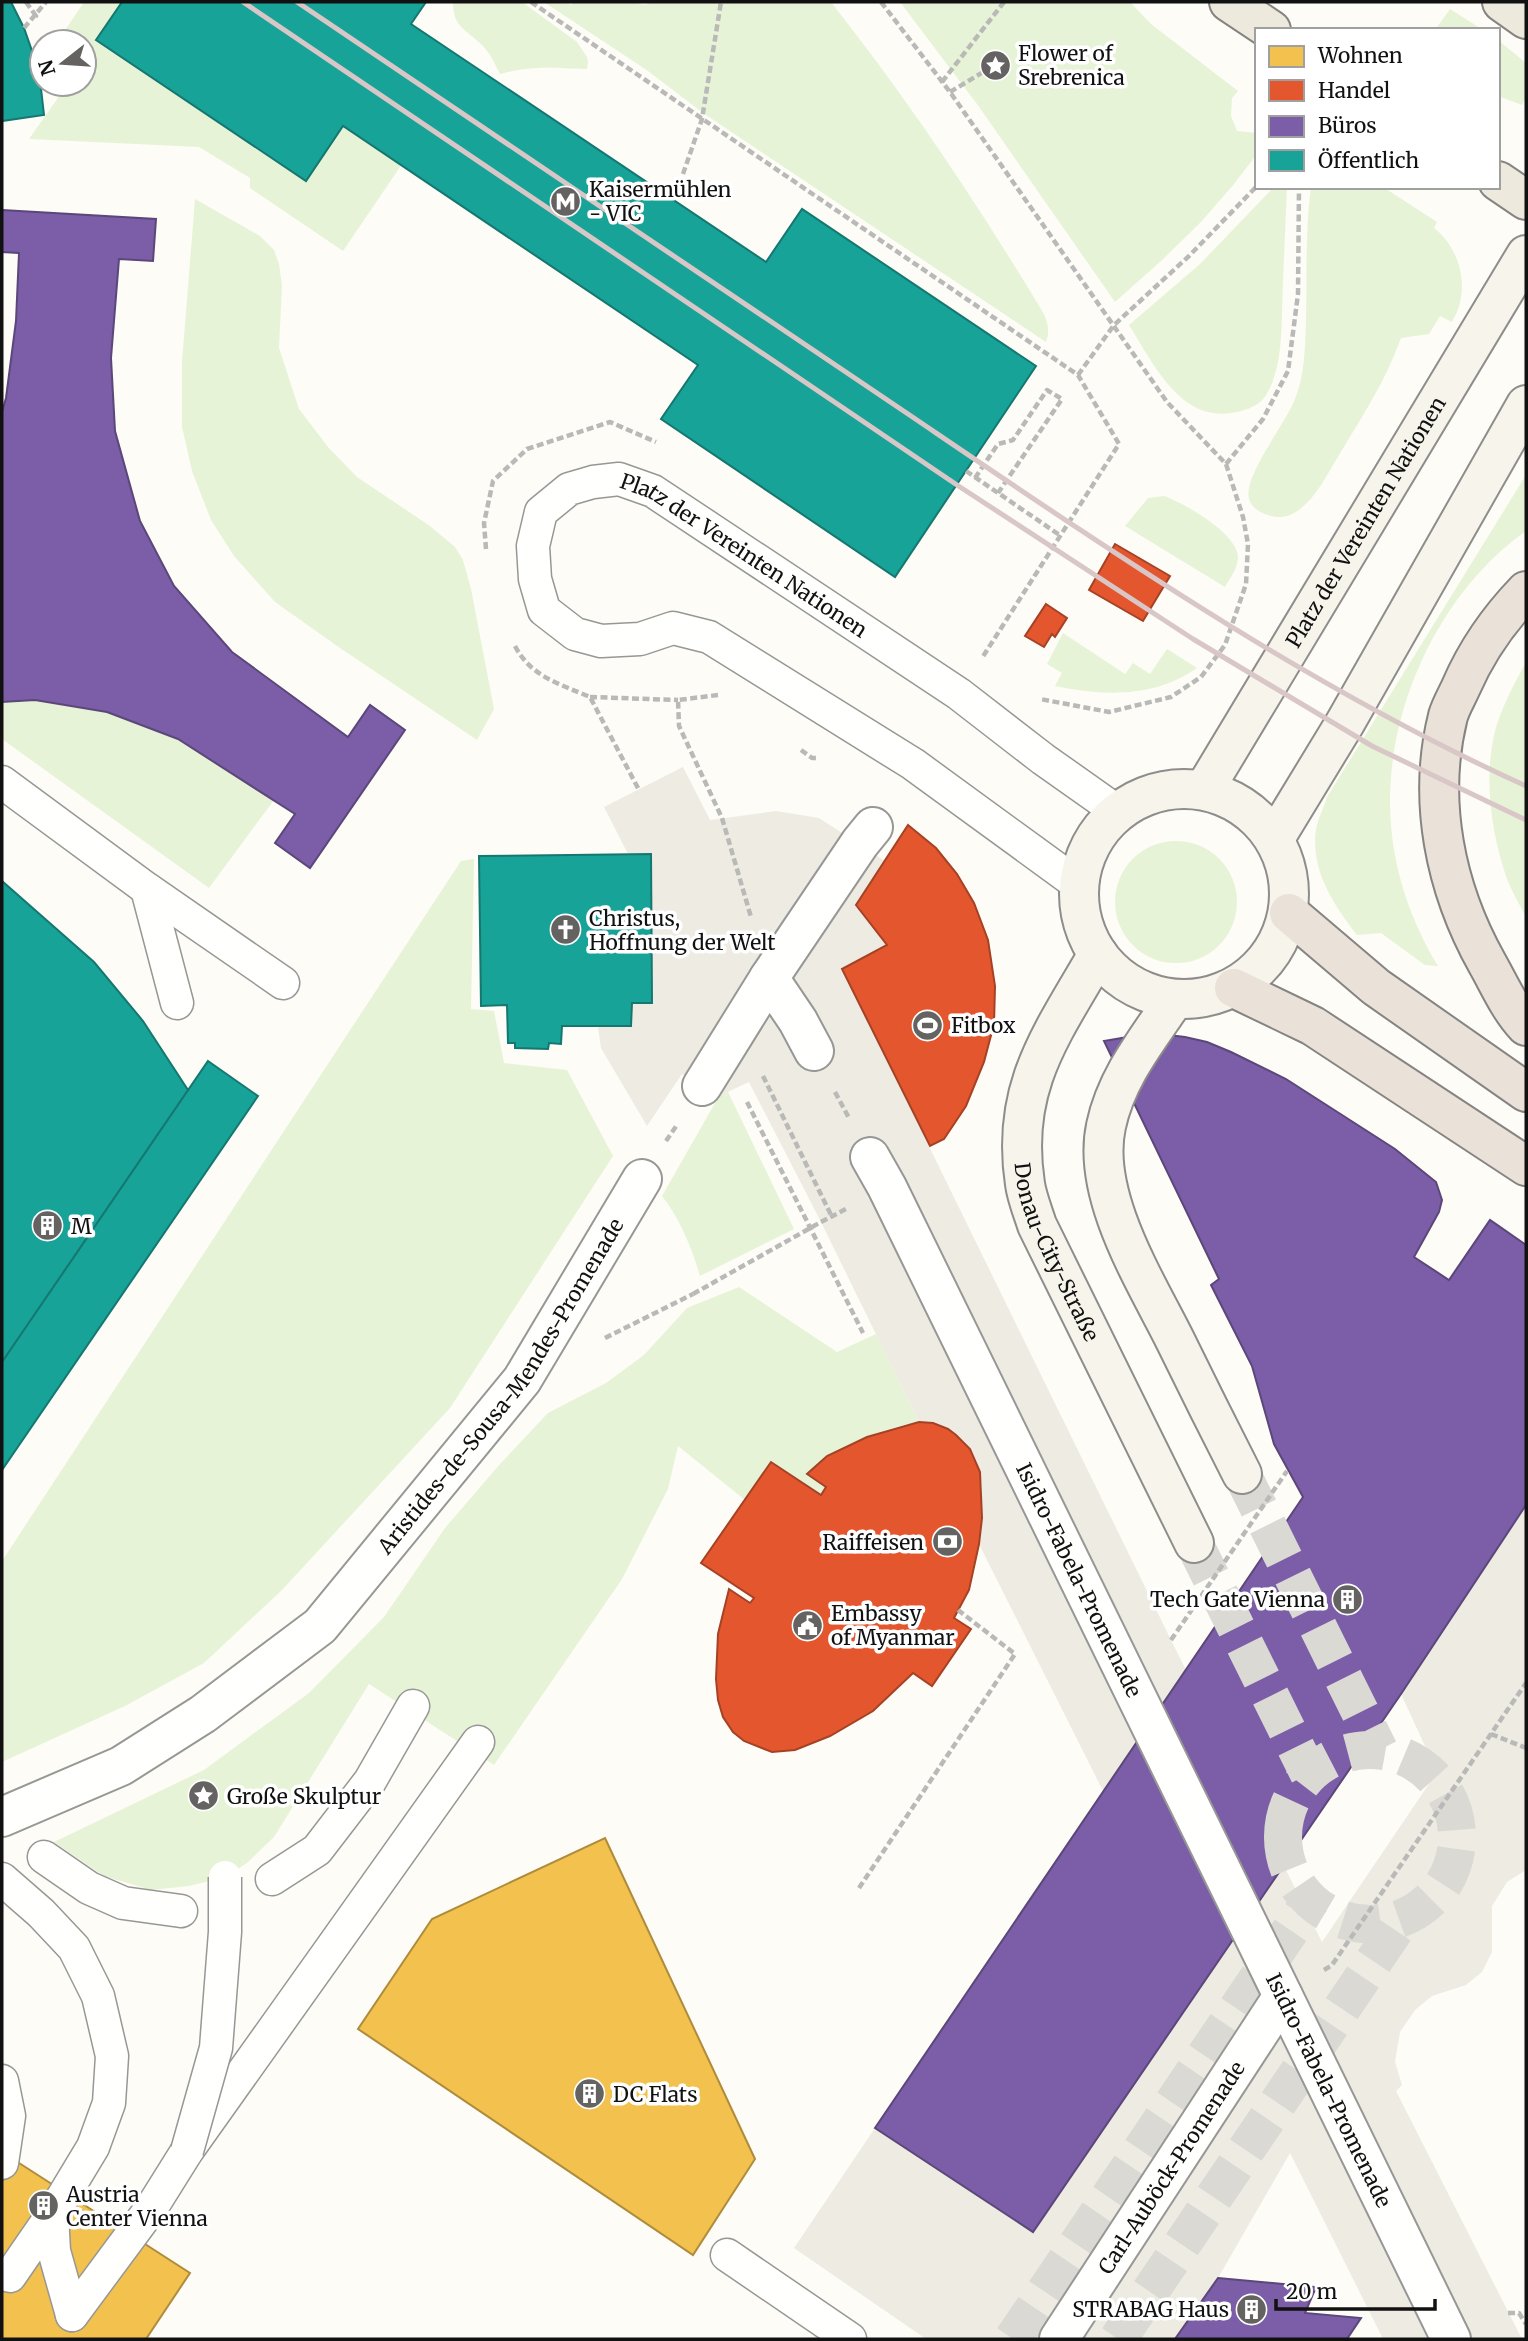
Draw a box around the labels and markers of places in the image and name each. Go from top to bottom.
place label: Flower of Srebrenica [1018,40,1125,91]
place icon: Flower of Srebrenica [978,48,1012,82]
place label: Kaisermühlen - VIC [589,176,732,227]
metro station icon: Kaisermühlen - VIC [549,184,583,218]
place label: Christus, Hoffnung der Welt [589,905,775,956]
church icon: Christus, Hoffnung der Welt [549,913,583,947]
sports icon: Fitbox [911,1008,945,1042]
place label: Fitbox [951,1012,1016,1039]
building icon: M [31,1209,65,1243]
place label: M [71,1213,92,1240]
bank icon: Raiffeisen [930,1525,964,1559]
place label: Raiffeisen [822,1529,924,1556]
building icon: Tech Gate Vienna [1331,1582,1365,1616]
place label: Tech Gate Vienna [1150,1586,1325,1613]
place label: Embassy of Myanmar [831,1600,955,1651]
public building icon: Embassy of Myanmar [791,1608,825,1642]
place icon: Große Skulptur [187,1779,221,1813]
place label: Große Skulptur [227,1783,381,1810]
building icon: DC Flats [573,2077,607,2111]
place label: DC Flats [613,2081,697,2108]
place label: Austria Center Vienna [65,2181,208,2232]
building icon: Austria Center Vienna [26,2189,60,2223]
building icon: STRABAG Haus [1235,2292,1269,2326]
place label: STRABAG Haus [1072,2296,1229,2323]

